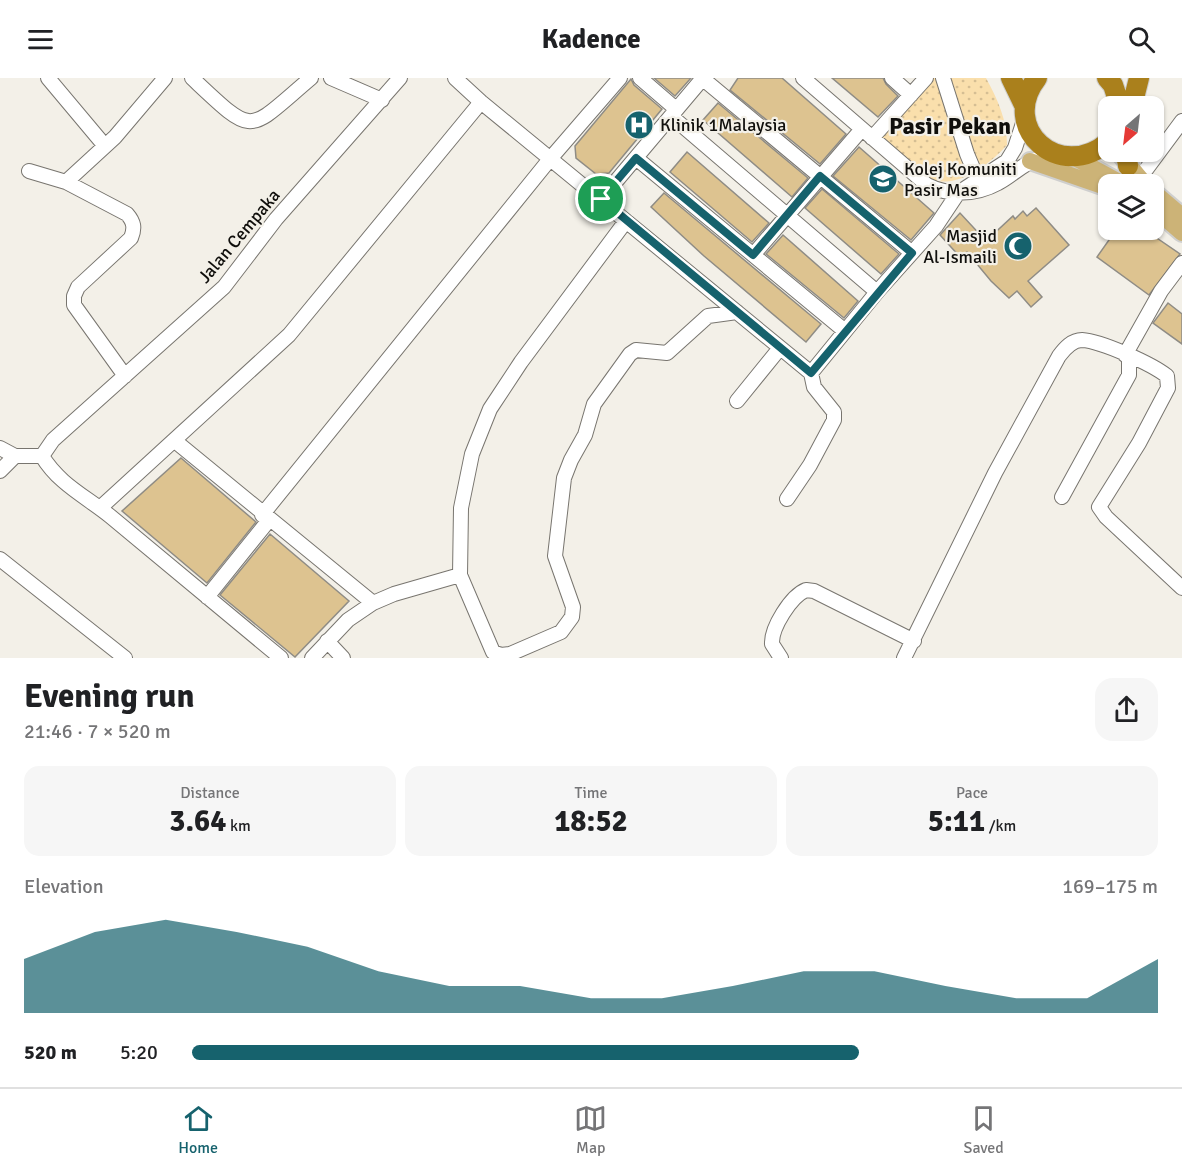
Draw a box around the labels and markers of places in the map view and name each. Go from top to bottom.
hospital icon: Klinik 1Malaysia [623,109,655,141]
place label: Klinik 1Malaysia [660,114,786,136]
place label: Kolej Komuniti Pasir Mas [904,158,1017,201]
school or university icon: Kolej Komuniti Pasir Mas [867,163,899,195]
pin [575,173,626,224]
place label: Masjid Al-Ismaili [923,225,997,268]
mosque icon: Masjid Al-Ismaili [1002,230,1034,262]

